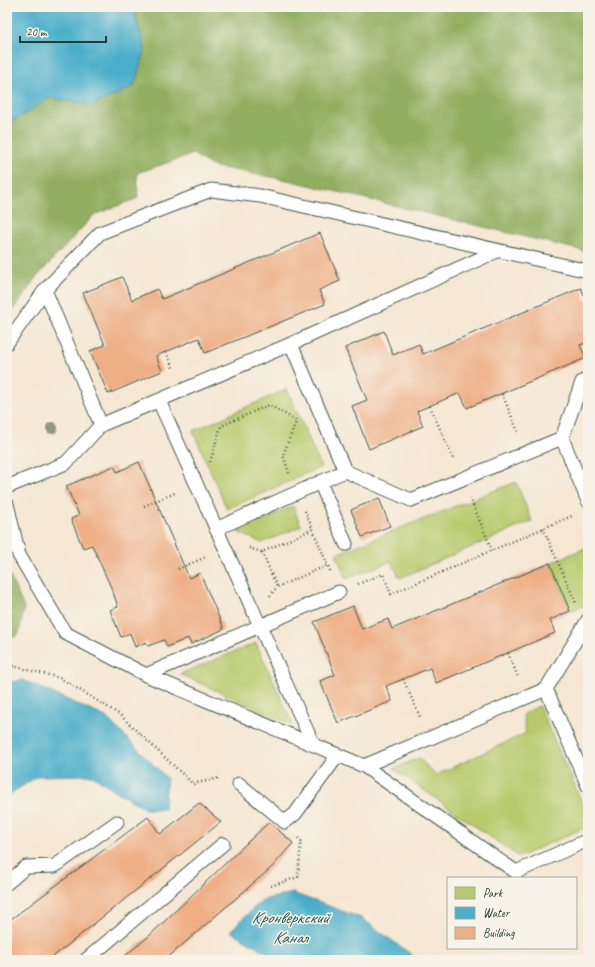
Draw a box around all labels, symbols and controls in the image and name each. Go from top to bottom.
scale bar [20,18,106,44]
text: 20 m [26,24,48,40]
legend [447,877,577,949]
text: Park [483,885,504,901]
text: Water [483,905,511,921]
water label: Кронверкский Канал [252,907,332,948]
text: Building [483,925,515,941]

